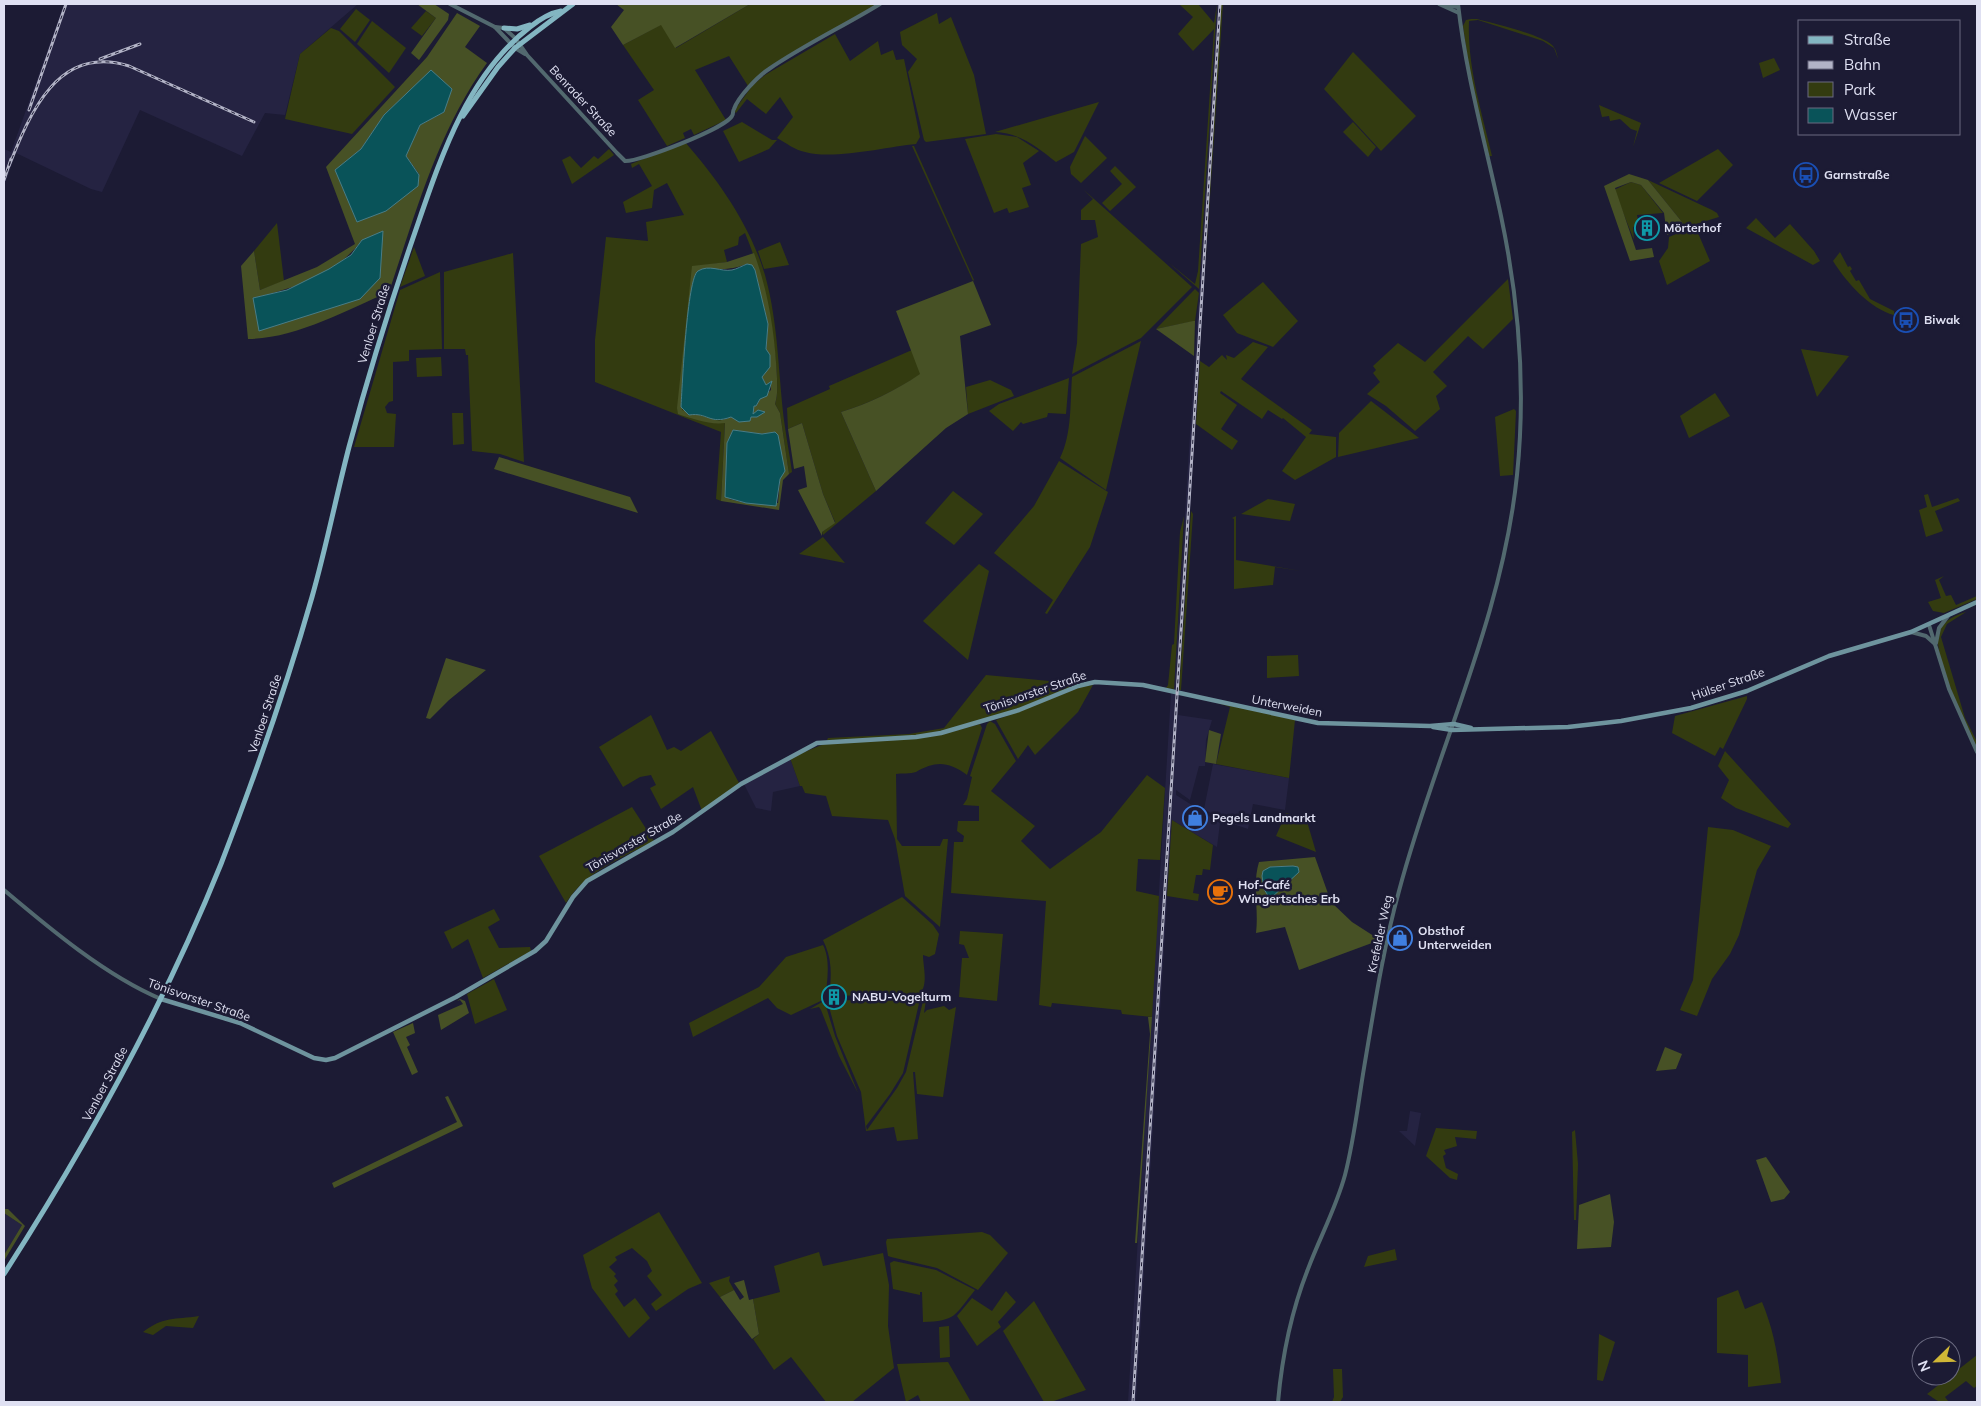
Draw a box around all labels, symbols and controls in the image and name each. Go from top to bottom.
legend [1798,20,1961,135]
text: Straße [1844,30,1891,49]
text: Bahn [1844,55,1881,74]
street label: Benrader Straße [547,62,620,139]
text: Park [1844,80,1876,99]
text: Wasser [1844,105,1898,124]
bus stop icon: Garnstraße [1793,162,1819,188]
place label: Garnstraße [1824,167,1890,182]
building icon: Mörterhof [1634,215,1660,241]
place label: Mörterhof [1664,220,1722,235]
street label: Venloer Straße [354,282,393,365]
bus stop icon: Biwak [1893,307,1919,333]
place label: Biwak [1924,312,1960,327]
street label: Hülser Straße [1689,664,1766,703]
street label: Tönisvorster Straße [981,667,1088,716]
street label: Venloer Straße [245,672,284,755]
street label: Unterweiden [1250,691,1324,720]
shop icon: Pegels Landmarkt [1182,805,1208,831]
street label: Tönisvorster Straße [583,808,684,875]
place label: Pegels Landmarkt [1212,810,1316,825]
place label: Hof-Café Wingertsches Erb [1238,877,1340,906]
cafe icon: Hof-Café Wingertsches Erb [1207,879,1233,905]
street label: Krefelder Weg [1364,894,1395,974]
place label: Obsthof Unterweiden [1418,923,1492,952]
shop icon: Obsthof Unterweiden [1387,925,1413,951]
street label: Tönisvorster Straße [146,975,253,1024]
building icon: NABU-Vogelturm [821,984,847,1010]
place label: NABU-Vogelturm [852,989,951,1004]
street label: Venloer Straße [79,1044,130,1124]
north arrow [1911,1336,1961,1386]
text: N [1914,1358,1934,1374]

